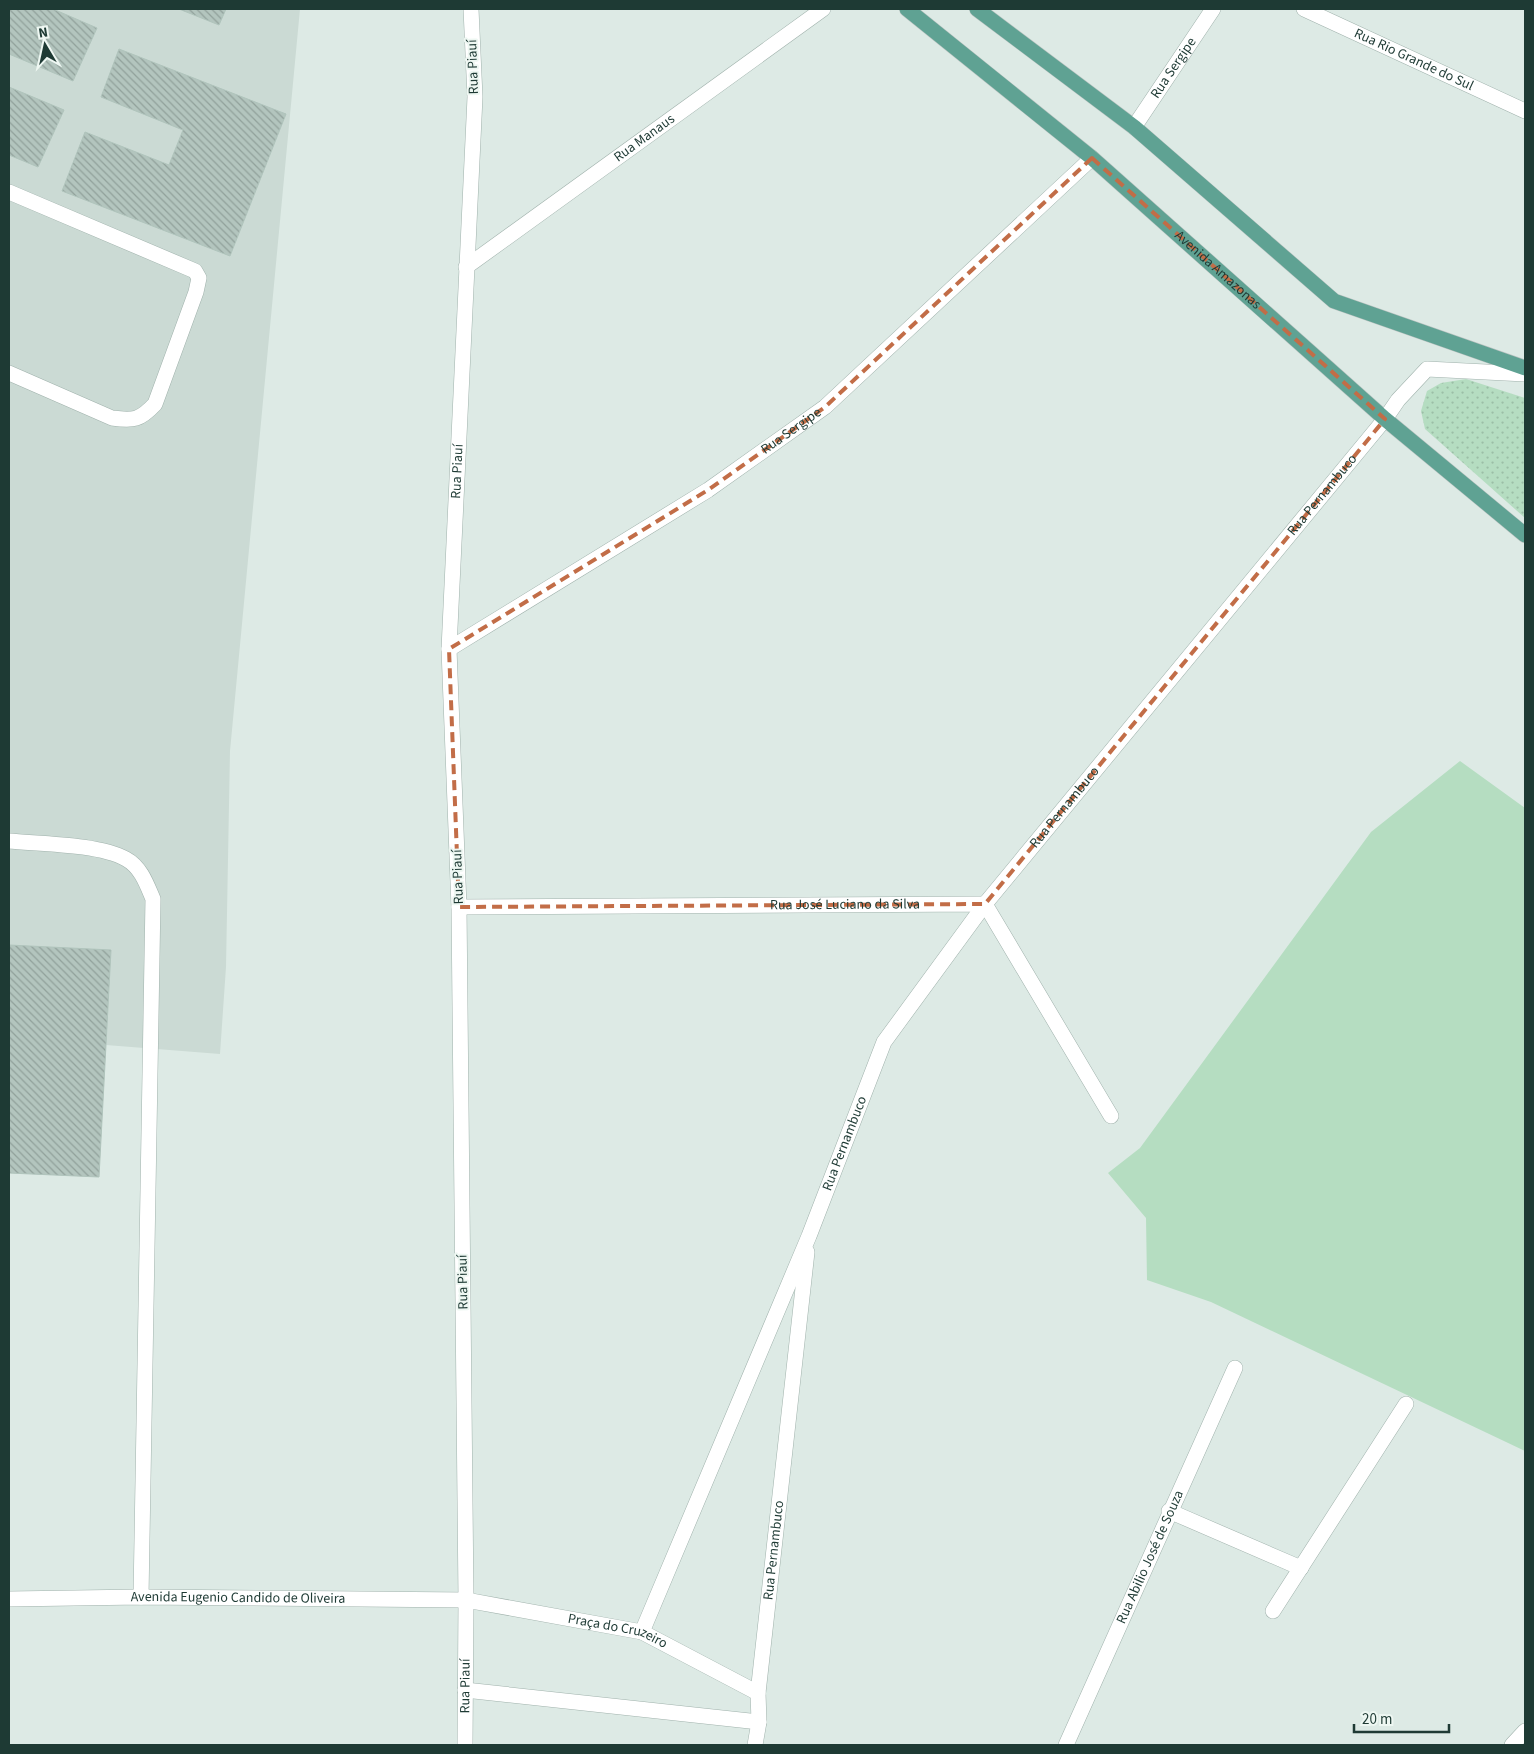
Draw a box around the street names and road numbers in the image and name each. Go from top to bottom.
street label: Rua Rio Grande do Sul [1351,23,1477,96]
street label: Rua Sergipe [1146,33,1201,103]
street label: Rua Piauí [462,39,484,95]
street label: Rua Manaus [610,109,679,167]
street label: Avenida Amazonas [1170,226,1266,314]
street label: Rua Sergipe [757,403,826,459]
street label: Rua Piauí [446,443,469,499]
street label: Rua Pernambuco [1283,450,1362,540]
street label: Rua Pernambuco [1025,762,1104,852]
street label: Rua Piauí [447,849,469,905]
street label: Rua José Luciano da Silva [770,894,920,915]
street label: Rua Pernambuco [817,1093,872,1194]
street label: Rua Piauí [453,1254,473,1310]
street label: Rua Abilio José de Souza [1112,1487,1189,1627]
street label: Rua Pernambuco [758,1499,789,1601]
street label: Avenida Eugenio Candido de Oliveira [131,1587,345,1609]
street label: Praça do Cruzeiro [566,1609,671,1654]
street label: Rua Piauí [455,1658,476,1714]

